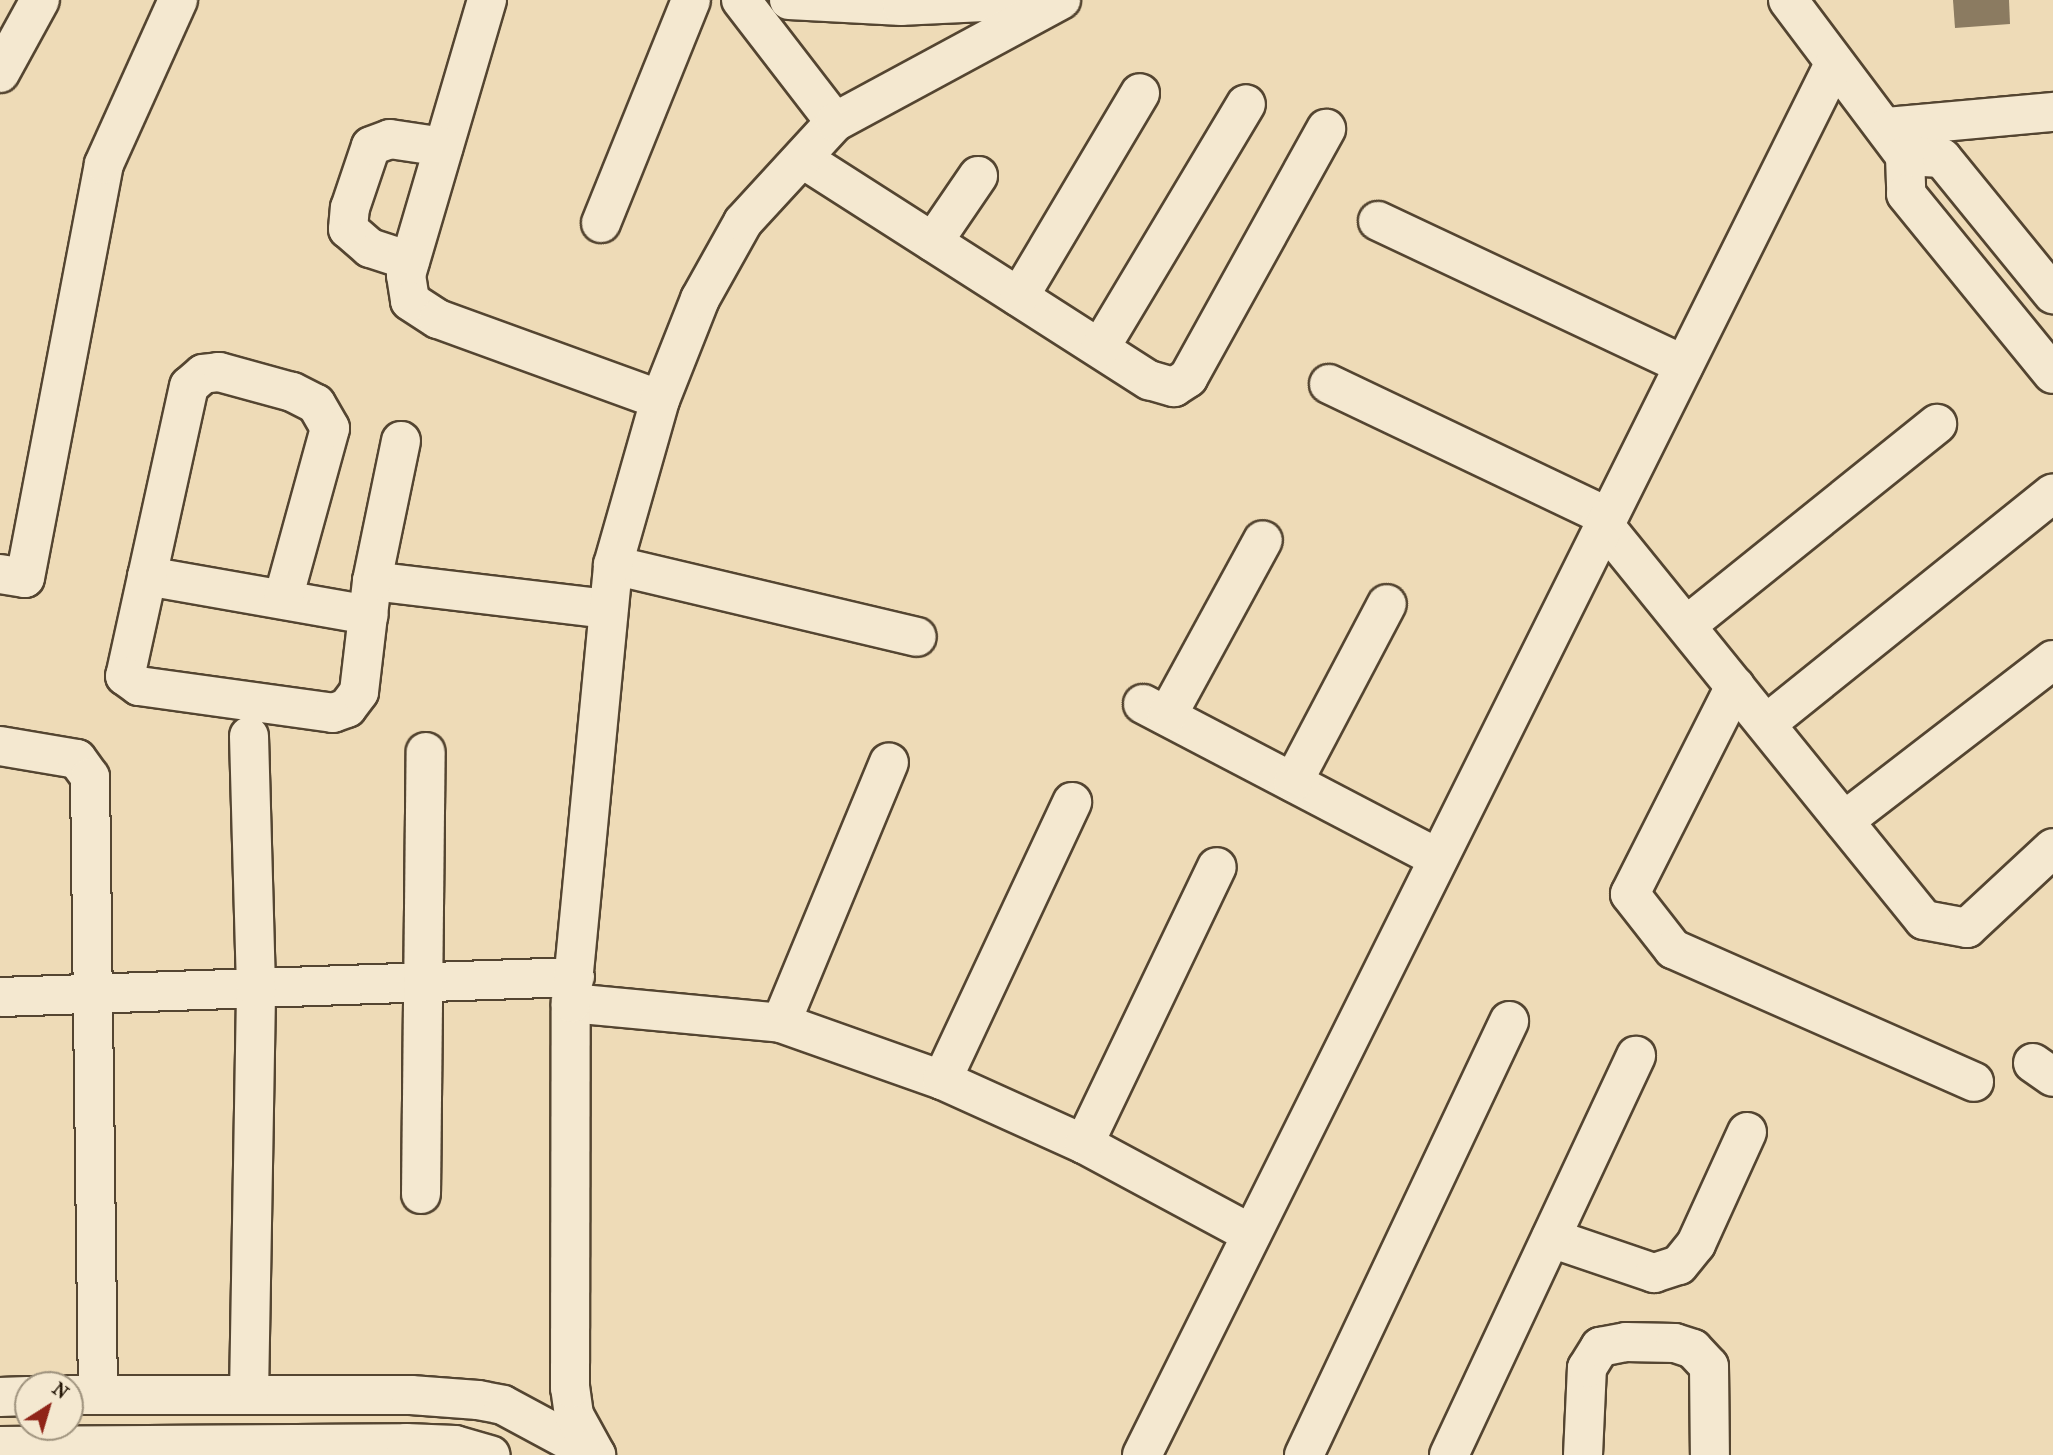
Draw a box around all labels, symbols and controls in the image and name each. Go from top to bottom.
north arrow [14,1371,84,1441]
text: N [48,1378,73,1404]

